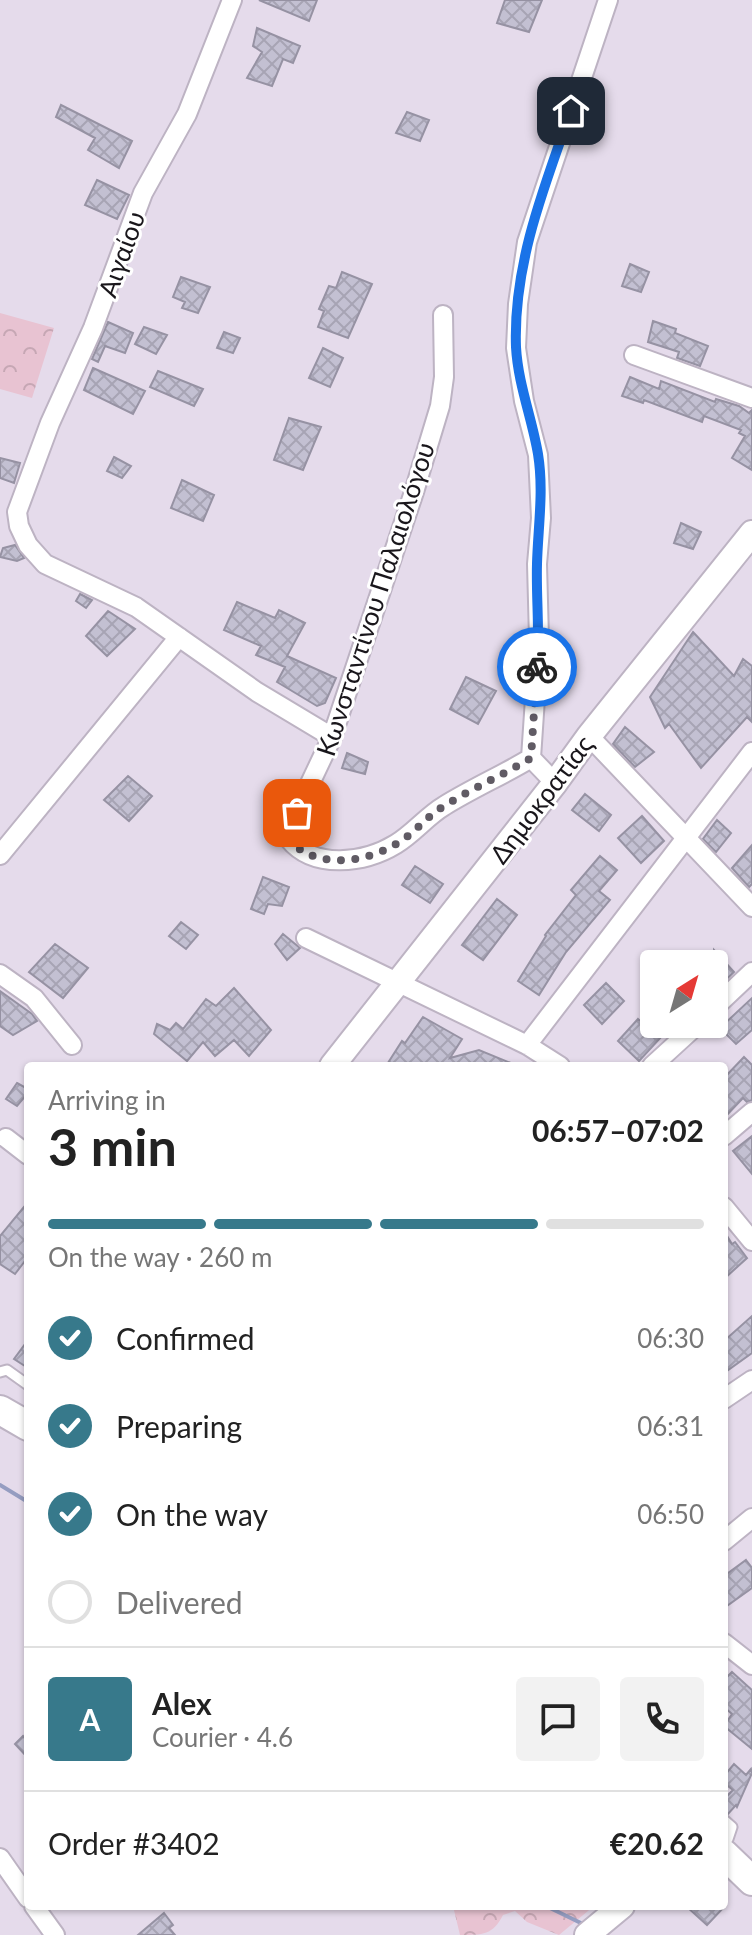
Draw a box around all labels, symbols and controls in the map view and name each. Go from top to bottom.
pin [537,77,605,145]
icon: home [549,89,593,133]
street label: Αιγαίου [91,207,151,301]
street label: Κωνσταντίνου Παλαιολόγου [309,438,441,760]
courier [497,627,577,707]
icon: bike [515,645,559,689]
street label: Δημοκρατίας [482,729,600,869]
pin [263,779,331,847]
icon: bag [275,791,319,835]
north arrow [640,950,728,1038]
map controls [640,950,728,1038]
text: Arriving in [48,1084,166,1116]
text: 06:57–07:02 [532,1112,704,1148]
text: 3 min [48,1115,177,1177]
text: On the way · 260 m [48,1241,272,1273]
icon: check [48,1316,92,1360]
text: Confirmed [116,1320,255,1356]
text: 06:30 [637,1322,704,1354]
icon: check [48,1404,92,1448]
text: Preparing [116,1408,242,1444]
text: 06:31 [637,1410,704,1442]
icon: check [48,1492,92,1536]
text: On the way [116,1496,268,1532]
text: 06:50 [637,1498,704,1530]
text: Delivered [116,1584,243,1620]
button: chat [516,1677,600,1761]
button: phone [620,1677,704,1761]
text: Alex [152,1685,212,1721]
text: A [80,1701,100,1737]
text: Courier · 4.6 [152,1721,293,1753]
text: Order #3402 [48,1825,220,1861]
text: €20.62 [610,1825,704,1861]

